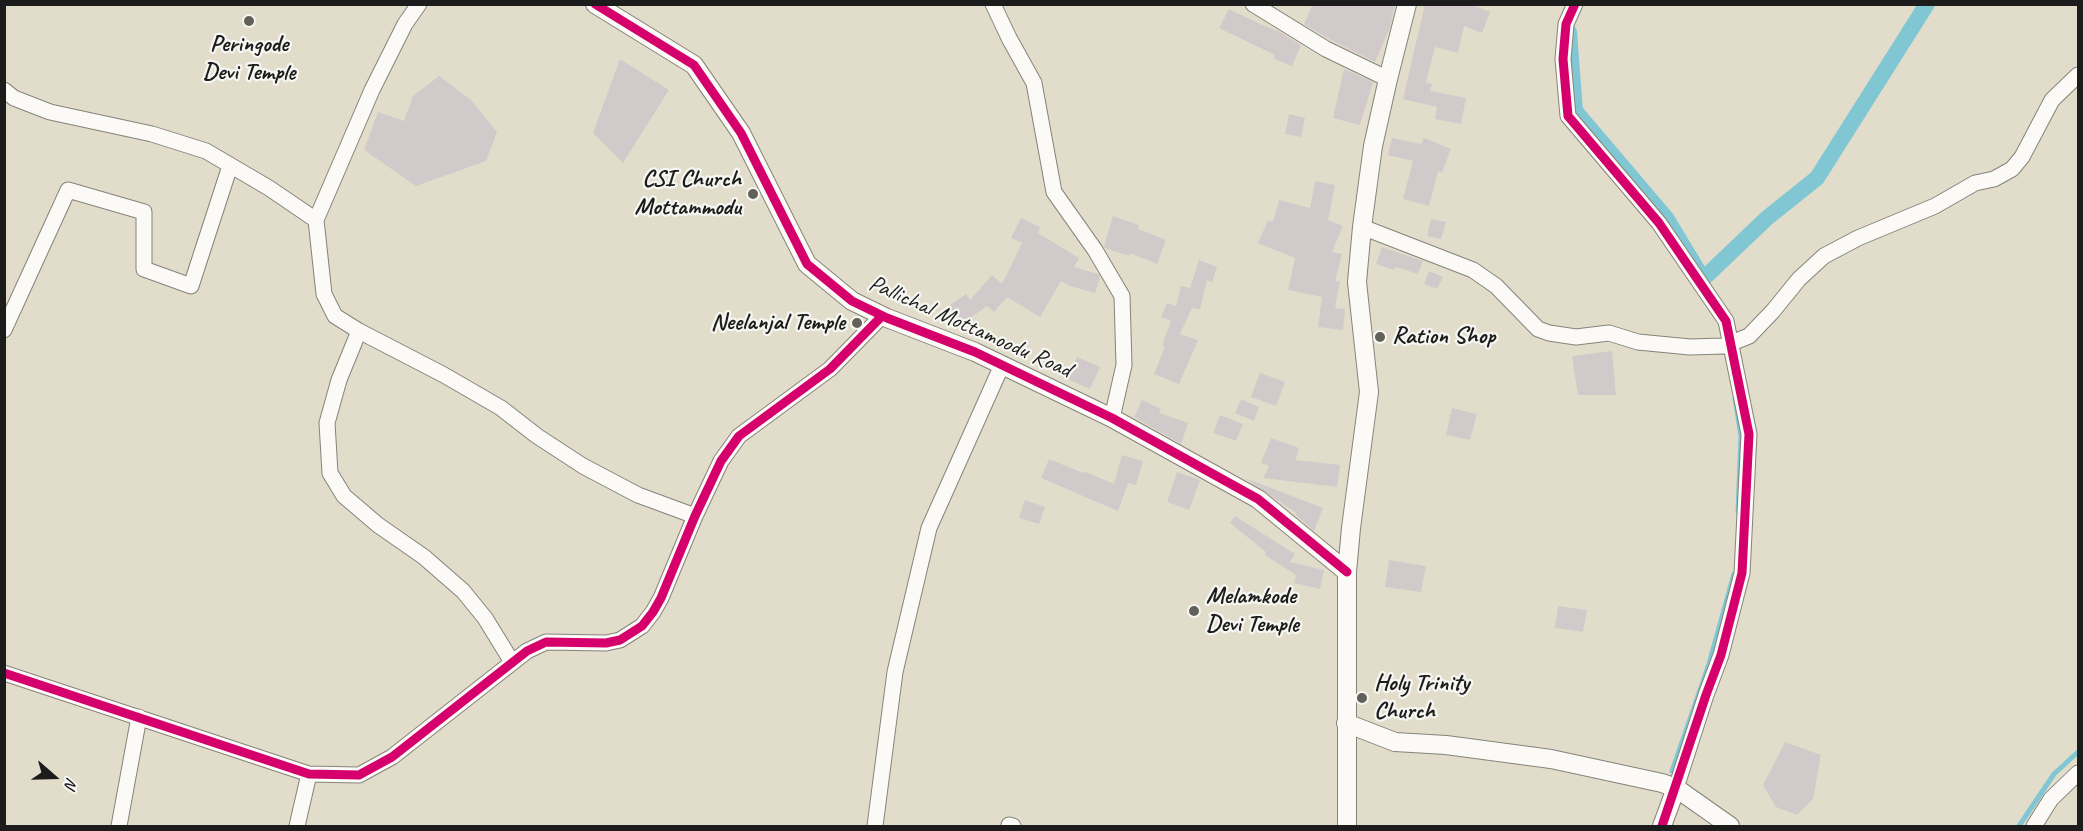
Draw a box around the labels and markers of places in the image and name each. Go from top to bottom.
marker: Peringode Devi Temple [242,14,256,28]
place label: Peringode Devi Temple [203,31,295,87]
place label: CSI Church Mottammodu [635,166,741,222]
marker: CSI Church Mottammodu [746,187,760,201]
place label: Neelanjal Temple [711,309,845,337]
marker: Neelanjal Temple [850,316,864,330]
place label: Ration Shop [1392,323,1495,351]
marker: Ration Shop [1373,330,1387,344]
place label: Melamkode Devi Temple [1206,583,1299,639]
marker: Melamkode Devi Temple [1187,604,1201,618]
place label: Holy Trinity Church [1374,670,1469,726]
marker: Holy Trinity Church [1355,691,1369,705]

